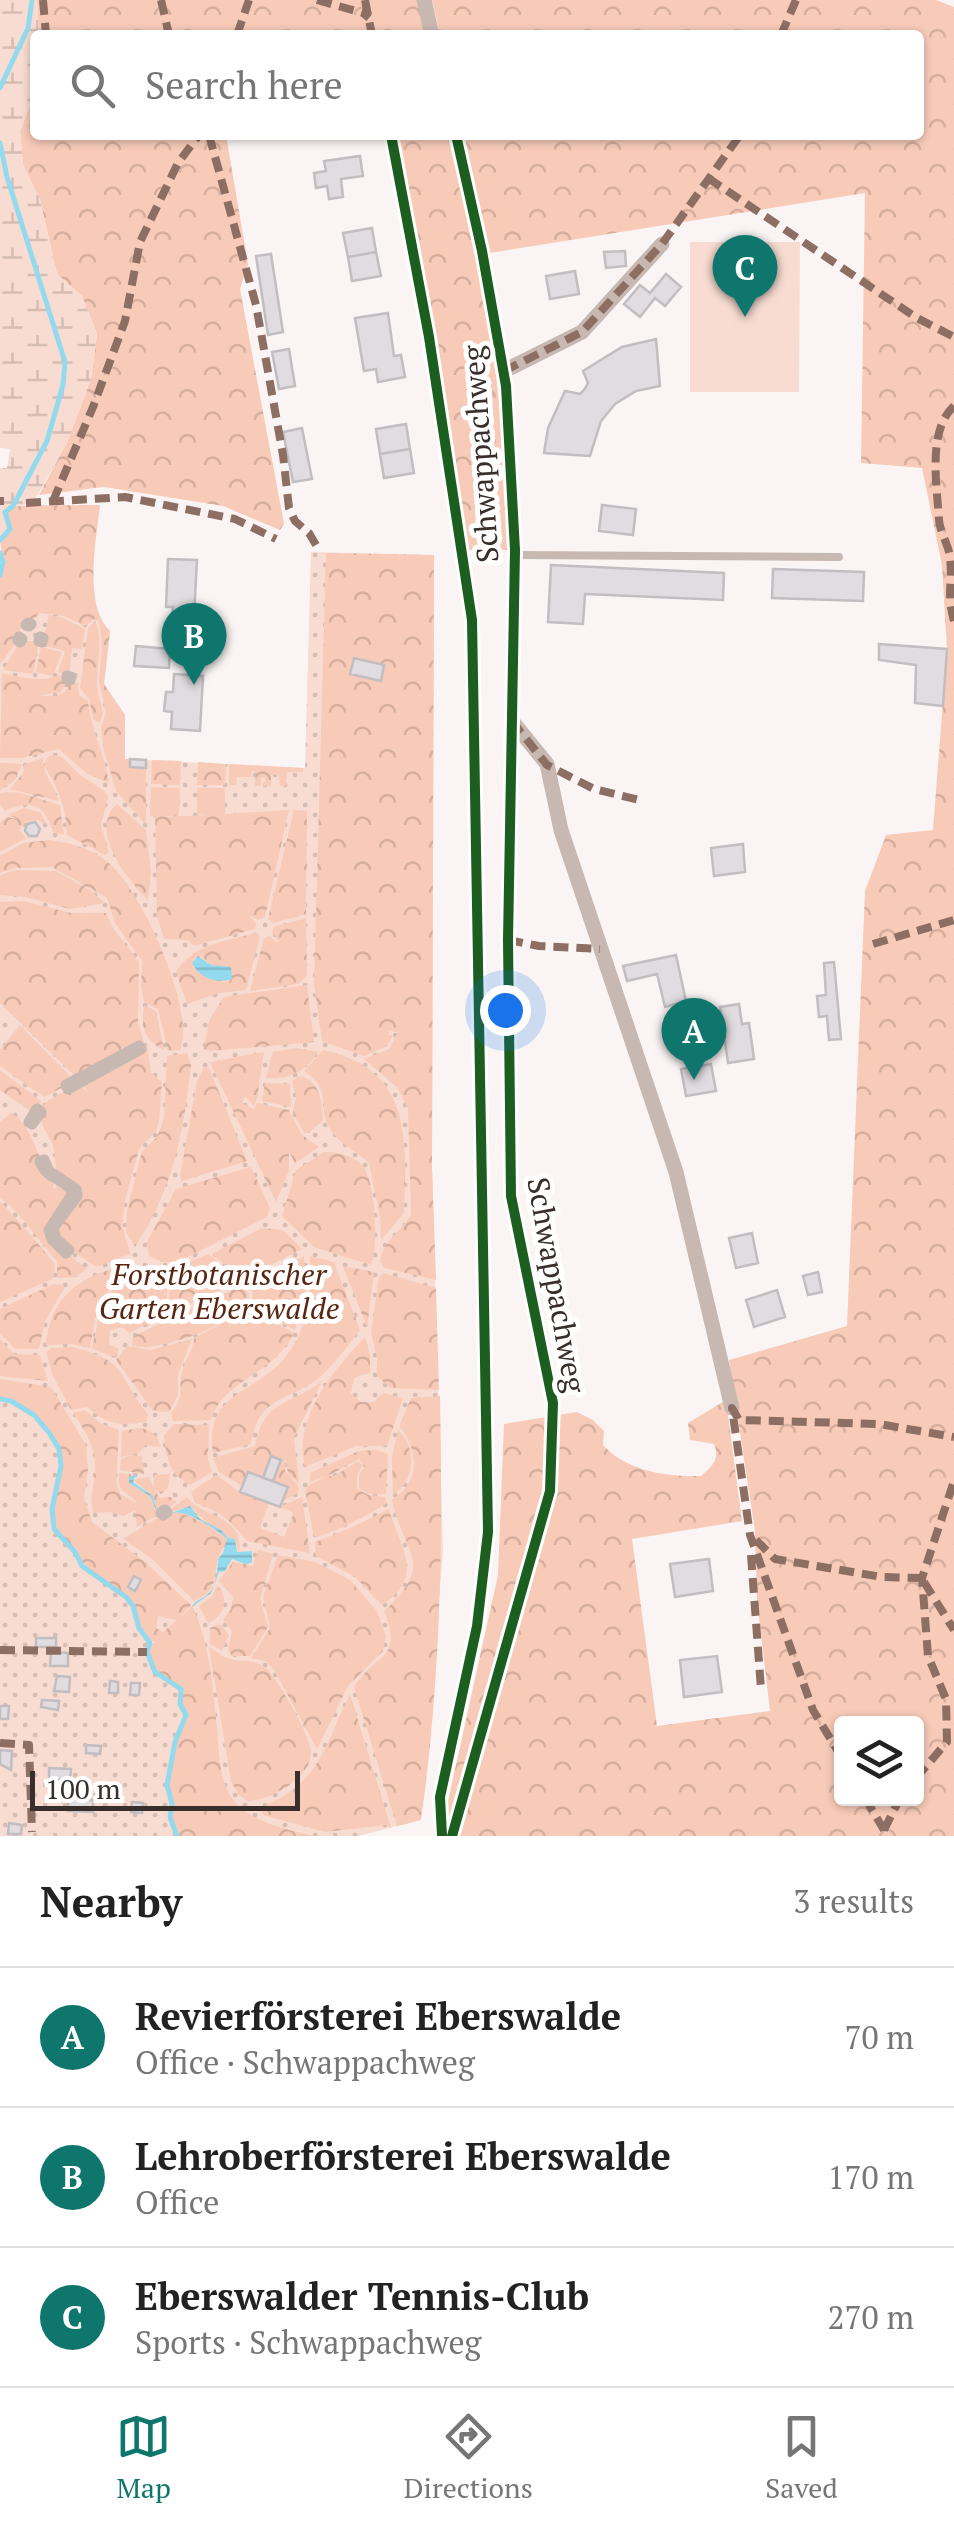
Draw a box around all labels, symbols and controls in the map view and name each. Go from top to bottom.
search box [30,30,924,140]
icon: search [65,58,120,113]
text: Search here [145,60,343,110]
pin: C [712,234,778,317]
street label: Schwappachweg [452,343,508,564]
pin: B [162,602,226,685]
your location [480,985,531,1036]
pin: A [662,998,726,1080]
street label: Schwappachweg [518,1174,596,1397]
park label: Forstbotanischer Garten Eberswalde [99,1254,340,1328]
map controls [834,1716,924,1806]
button: layers [834,1716,924,1806]
scale bar [30,1766,300,1810]
text: 100 m [45,1770,121,1807]
text: Nearby [40,1873,182,1929]
text: 3 results [793,1880,914,1922]
text: Revierförsterei Eberswalde [135,1991,621,2041]
text: A [61,2016,84,2058]
text: 70 m [844,2016,914,2058]
text: Office · Schwappachweg [135,2041,475,2083]
text: Lehroberförsterei Eberswalde [135,2131,671,2181]
text: B [62,2156,83,2198]
text: 170 m [827,2156,914,2198]
text: Office [135,2181,219,2223]
text: Eberswalder Tennis-Club [135,2271,589,2321]
text: C [62,2296,83,2338]
text: 270 m [827,2296,914,2338]
text: Sports · Schwappachweg [135,2321,481,2363]
tab: Map [116,2409,171,2506]
tab: Directions [404,2409,533,2506]
tab: Saved [765,2409,838,2506]

